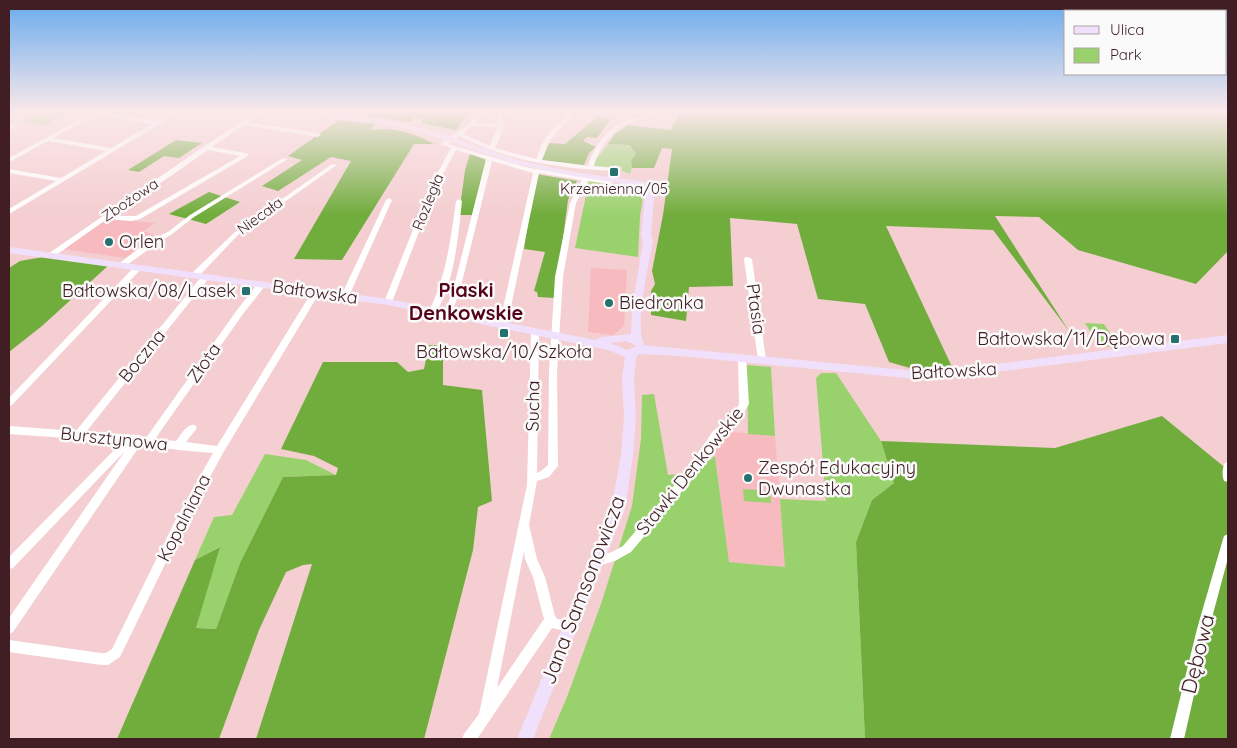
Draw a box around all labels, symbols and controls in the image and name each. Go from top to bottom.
legend [1064,10,1227,75]
text: Ulica [1110,20,1144,39]
text: Park [1110,45,1142,64]
marker: Krzemienna/05 [608,166,620,178]
street label: Rozległa [408,171,448,233]
street label: Zbożowa [98,174,162,225]
place label: Krzemienna/05 [560,179,668,198]
street label: Niecała [233,193,286,239]
place label: Orlen [119,230,164,253]
marker: Orlen [103,236,115,248]
street label: Bałtowska [271,274,359,309]
district label: Piaski Denkowskie [409,277,523,325]
place label: Bałtowska/08/Lasek [62,279,236,302]
street label: Ptasia [742,282,771,336]
marker: Bałtowska/08/Lasek [240,285,252,297]
place label: Biedronka [619,291,704,314]
marker: Biedronka [603,297,615,309]
street label: Boczna [113,324,170,387]
marker: Bałtowska/10/Szkoła [498,327,510,339]
place label: Bałtowska/11/Dębowa [977,327,1165,350]
marker: Bałtowska/11/Dębowa [1169,333,1181,345]
street label: Złota [182,338,226,387]
place label: Bałtowska/10/Szkoła [416,340,592,363]
street label: Bałtowska [910,357,998,384]
street label: Sucha [521,380,544,432]
street label: Stawki Denkowskie [631,402,748,539]
street label: Bursztynowa [59,421,169,456]
place label: Zespół Edukacyjny Dwunastka [758,456,916,500]
street label: Kopalniana [152,470,215,565]
marker: Zespół Edukacyjny Dwunastka [742,472,754,484]
street label: Jana Samsonowicza [534,491,630,688]
street label: Dębowa [1175,611,1219,696]

